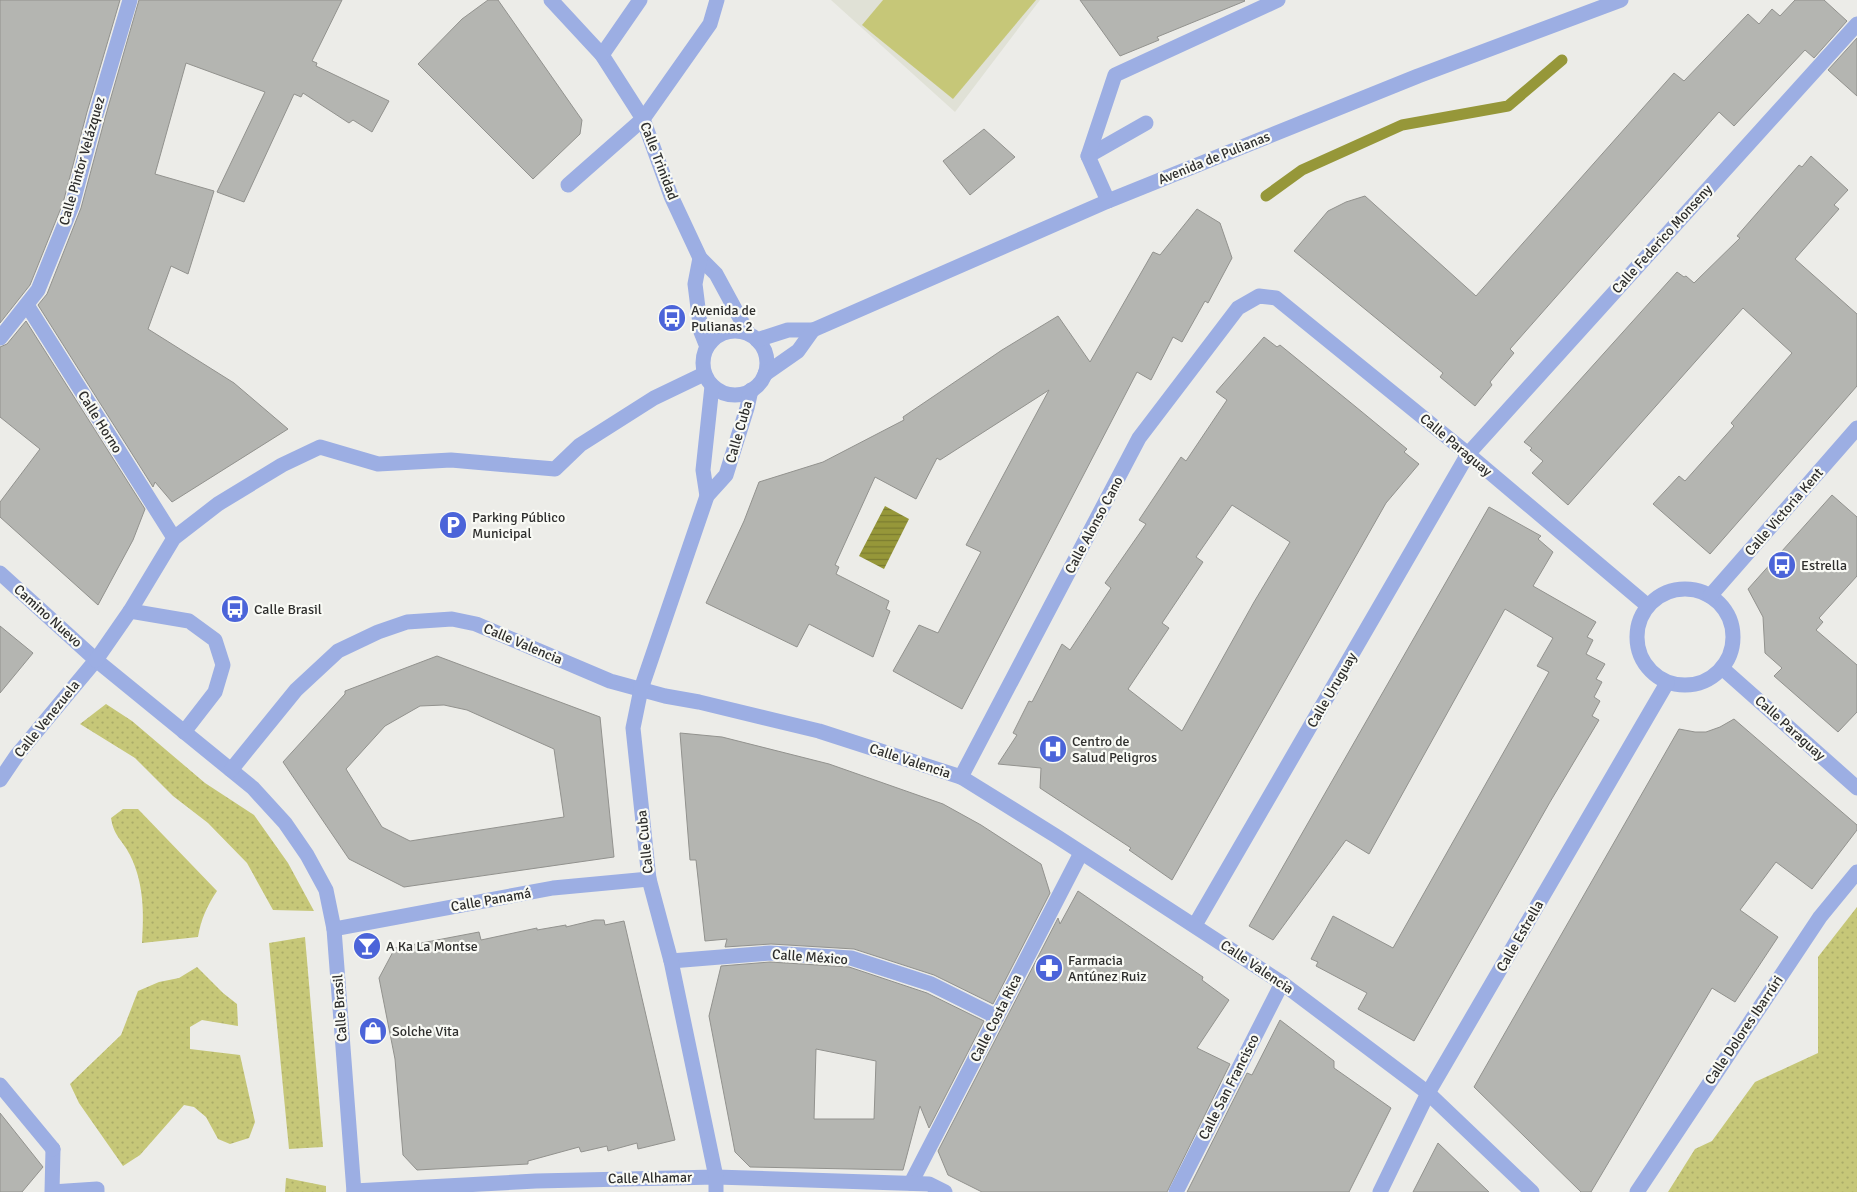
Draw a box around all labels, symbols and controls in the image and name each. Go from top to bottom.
street label: Calle Pintor Velázquez [55,95,109,227]
street label: Calle Trinidad [636,120,682,202]
street label: Avenida de Pulianas [1156,128,1272,188]
street label: Calle Federico Monseny [1608,181,1716,297]
place label: Avenida de Pulianas 2 [691,302,756,335]
bus stop icon: Avenida de Pulianas 2 [657,303,687,333]
street label: Calle Horno [74,388,126,456]
street label: Calle Cuba [722,399,756,465]
street label: Calle Paraguay [1417,410,1496,480]
street label: Calle Victoria Kent [1741,464,1827,559]
street label: Calle Alonso Cano [1061,473,1127,577]
place label: Parking Público Municipal [472,509,565,542]
parking icon: Parking Público Municipal [438,510,468,540]
bus stop icon: Estrella [1767,550,1797,580]
place label: Estrella [1801,557,1847,574]
street label: Camino Nuevo [10,581,86,651]
bus stop icon: Calle Brasil [220,594,250,624]
place label: Calle Brasil [254,601,322,618]
street label: Calle Valencia [481,620,565,668]
street label: Calle Uruguay [1304,649,1361,731]
street label: Calle Venezuela [11,677,83,761]
street label: Calle Paraguay [1751,692,1829,764]
place label: Centro de Salud Peligros [1072,733,1157,766]
hospital icon: Centro de Salud Peligros [1038,734,1068,764]
street label: Calle Valencia [867,740,953,782]
street label: Calle Cuba [633,809,657,875]
street label: Calle Panamá [450,885,532,915]
street label: Calle Estrella [1493,897,1547,975]
bar icon: A Ka La Montse [352,931,382,961]
street label: Calle Valencia [1217,936,1297,998]
place label: A Ka La Montse [386,938,478,955]
street label: Calle México [772,946,848,968]
place label: Farmacia Antúnez Ruiz [1068,952,1146,985]
pharmacy icon: Farmacia Antúnez Ruiz [1034,953,1064,983]
street label: Calle Costa Rica [967,971,1025,1065]
street label: Calle Dolores Ibarrúri [1701,972,1787,1088]
street label: Calle Brasil [329,974,351,1042]
shop icon: Solche Vita [358,1016,388,1046]
place label: Solche Vita [392,1023,459,1040]
street label: Calle San Francisco [1195,1031,1263,1143]
street label: Calle Alhamar [608,1169,693,1187]

